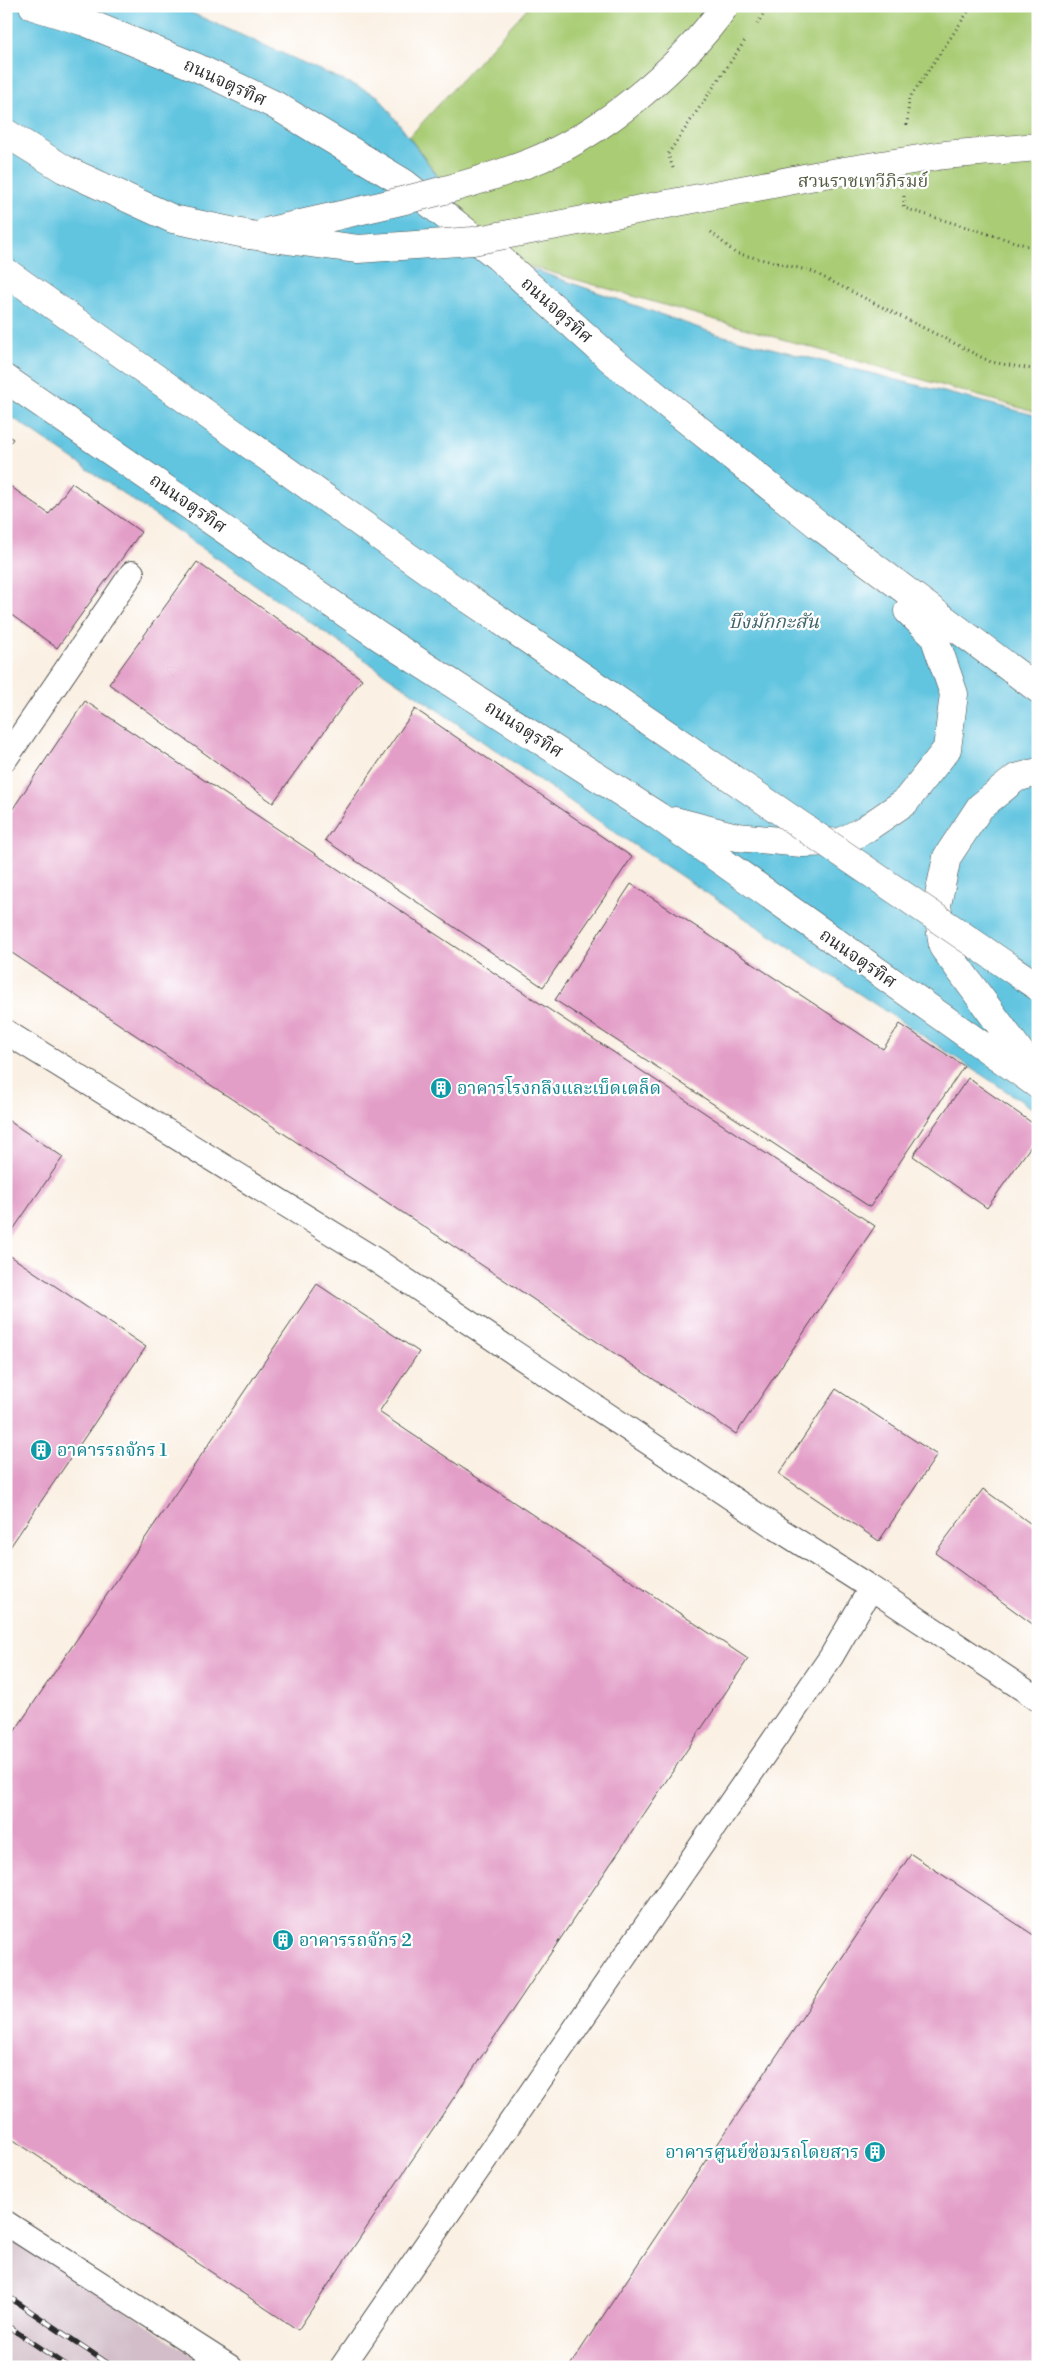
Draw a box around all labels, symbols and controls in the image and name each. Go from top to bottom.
street label: ถนนจตุรทิศ [180,53,270,112]
park label: สวนราชเทวีภิรมย์ [798,170,928,193]
street label: ถนนจตุรทิศ [516,272,598,349]
street label: ถนนจตุรทิศ [145,468,231,538]
water label: บึงมักกะสัน [729,610,820,634]
street label: ถนนจตุรทิศ [480,696,568,763]
street label: ถนนจตุรทิศ [815,923,901,993]
place label: อาคารโรงกลึงและเบ็ดเตล็ด [457,1075,661,1100]
building icon: อาคารโรงกลึงและเบ็ดเตล็ด [429,1076,453,1100]
building icon: อาคารรถจักร 1 [29,1438,53,1462]
place label: อาคารรถจักร 1 [57,1439,167,1462]
building icon: อาคารรถจักร 2 [271,1928,295,1952]
place label: อาคารรถจักร 2 [299,1929,412,1952]
place label: อาคารศูนย์ซ่อมรถโดยสาร [665,2139,859,2164]
building icon: อาคารศูนย์ซ่อมรถโดยสาร [863,2140,887,2164]

